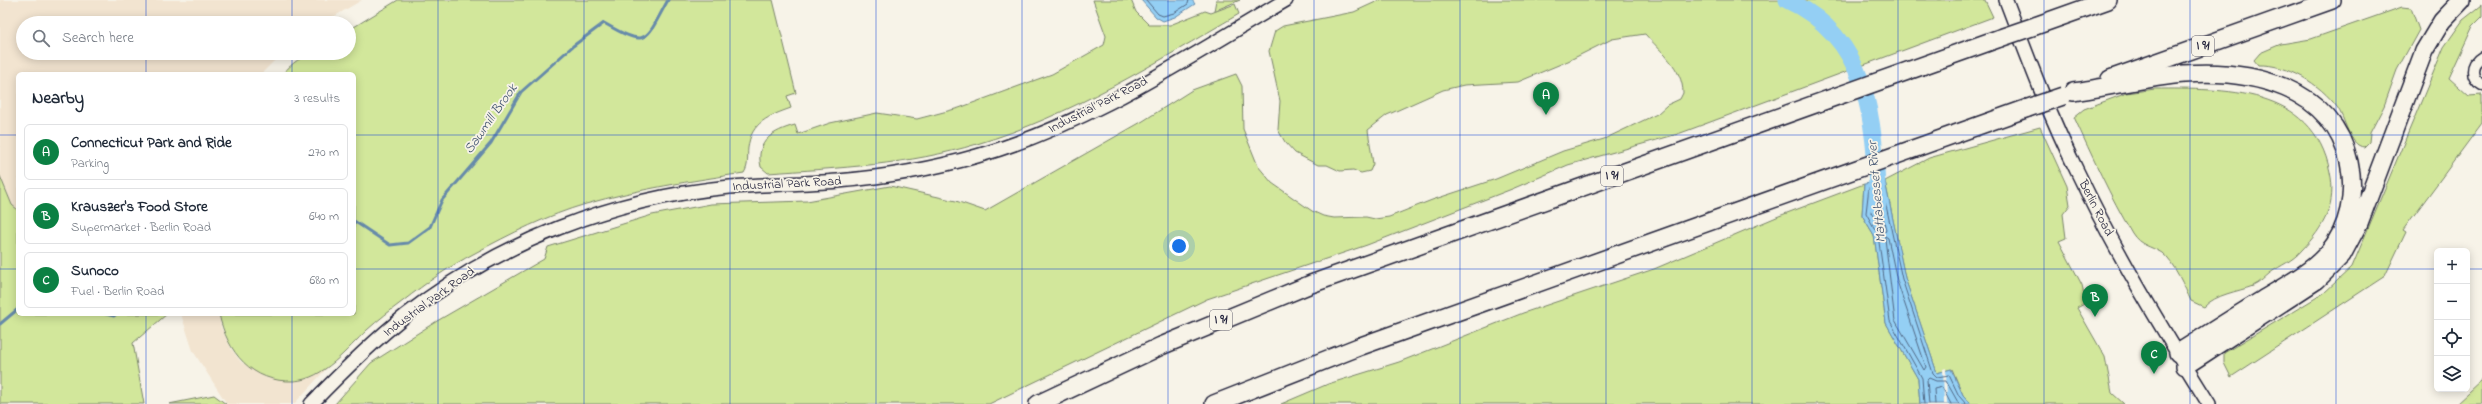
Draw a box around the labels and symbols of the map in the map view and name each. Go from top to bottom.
road number: I 91 [2192,36,2214,56]
street label: Industrial Park Road [1045,71,1151,138]
water label: Sawmill Brook [459,79,523,158]
pin: A [1533,82,1559,115]
water label: Mattabesset River [1862,139,1892,244]
road number: I 91 [1601,166,1623,186]
street label: Industrial Park Road [732,172,843,196]
street label: Berlin Road [2073,176,2119,240]
your location [1169,236,1189,256]
street label: Industrial Park Road [379,262,479,342]
pin: B [2082,284,2108,317]
road number: I 91 [1210,310,1232,330]
pin: C [2141,341,2167,374]

